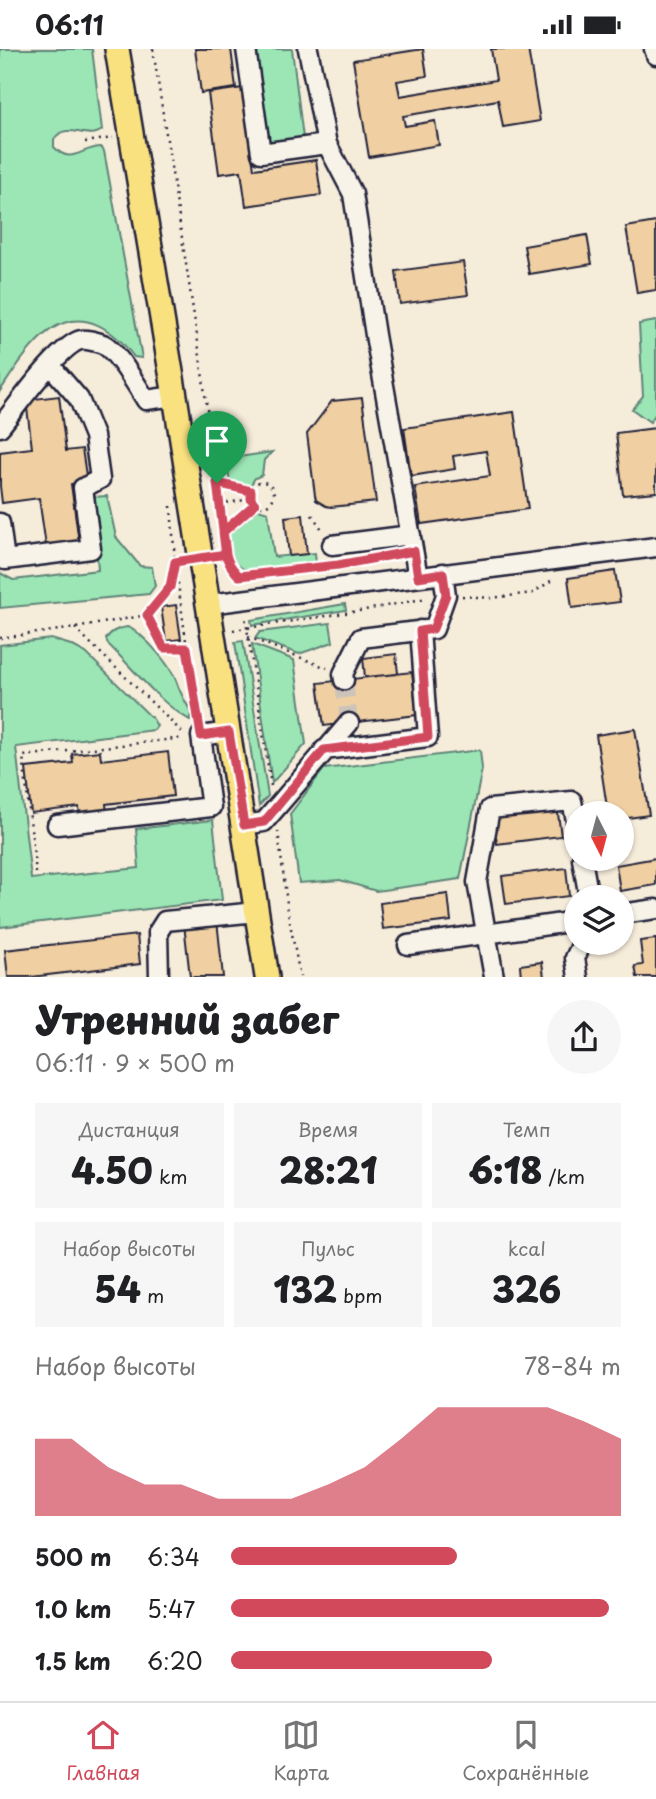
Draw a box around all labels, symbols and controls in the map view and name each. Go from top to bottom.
text: 06:11 [35,5,104,44]
pin [187,411,247,483]
icon: arrive [198,422,236,460]
north arrow [564,801,634,871]
map controls [564,801,634,955]
button: layers [564,885,634,955]
text: Утренний забег [35,990,339,1047]
button: share [547,1000,621,1074]
text: 06:11 · 9 × 500 m [35,1045,235,1080]
text: Дистанция [79,1115,180,1143]
text: Время [298,1115,358,1143]
text: Темп [503,1115,551,1143]
text: 4.50 [71,1143,153,1196]
text: 28:21 [279,1143,377,1196]
text: 6:18 [468,1143,542,1196]
text: km [153,1162,188,1190]
text: /km [542,1162,585,1190]
text: Набор высоты [63,1234,196,1262]
text: Пульс [301,1234,355,1262]
text: kcal [508,1234,546,1262]
text: 54 [94,1262,141,1315]
text: 132 [273,1262,337,1315]
text: 326 [492,1262,561,1315]
text: m [141,1281,164,1309]
text: bpm [337,1281,383,1309]
text: Набор высоты [35,1348,196,1383]
text: 78–84 m [524,1348,621,1383]
text: 500 m [35,1539,112,1574]
text: 6:34 [147,1539,200,1574]
text: 1.0 km [35,1591,112,1626]
text: 5:47 [147,1591,195,1626]
text: 1.5 km [35,1643,111,1678]
text: 6:20 [147,1643,203,1678]
tab: Главная [67,1716,140,1786]
tab: Карта [273,1716,329,1786]
tab: Сохранённые [462,1716,589,1786]

